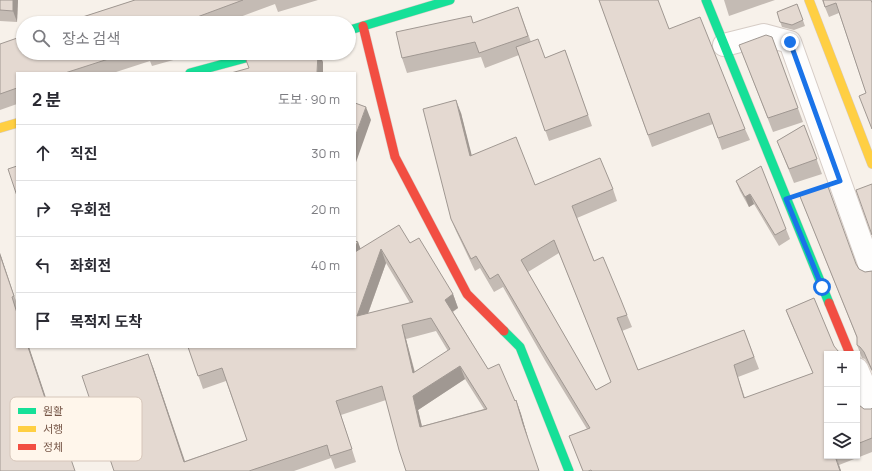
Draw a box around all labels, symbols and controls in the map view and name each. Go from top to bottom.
search box [16,16,356,60]
icon: search [30,27,52,49]
text: 장소 검색 [62,28,120,49]
route end [781,33,799,51]
text: 2 분 [32,88,61,111]
text: 도보 · 90 m [278,90,340,108]
icon: ahead [32,142,54,164]
text: 직진 [70,143,98,164]
text: 30 m [311,144,340,162]
icon: right [32,198,54,220]
text: 우회전 [70,199,111,220]
text: 20 m [311,200,340,218]
icon: left [32,254,54,276]
text: 좌회전 [70,255,111,276]
text: 40 m [311,256,340,274]
route start [813,278,831,296]
icon: arrive [32,310,54,332]
text: 목적지 도착 [70,311,142,332]
map controls [824,351,860,459]
button: + [824,351,860,387]
button: − [824,387,860,423]
legend [10,397,142,461]
text: 원활 [43,403,63,418]
text: 서행 [43,421,63,436]
button: layers [824,423,860,459]
text: 정체 [43,439,63,454]

